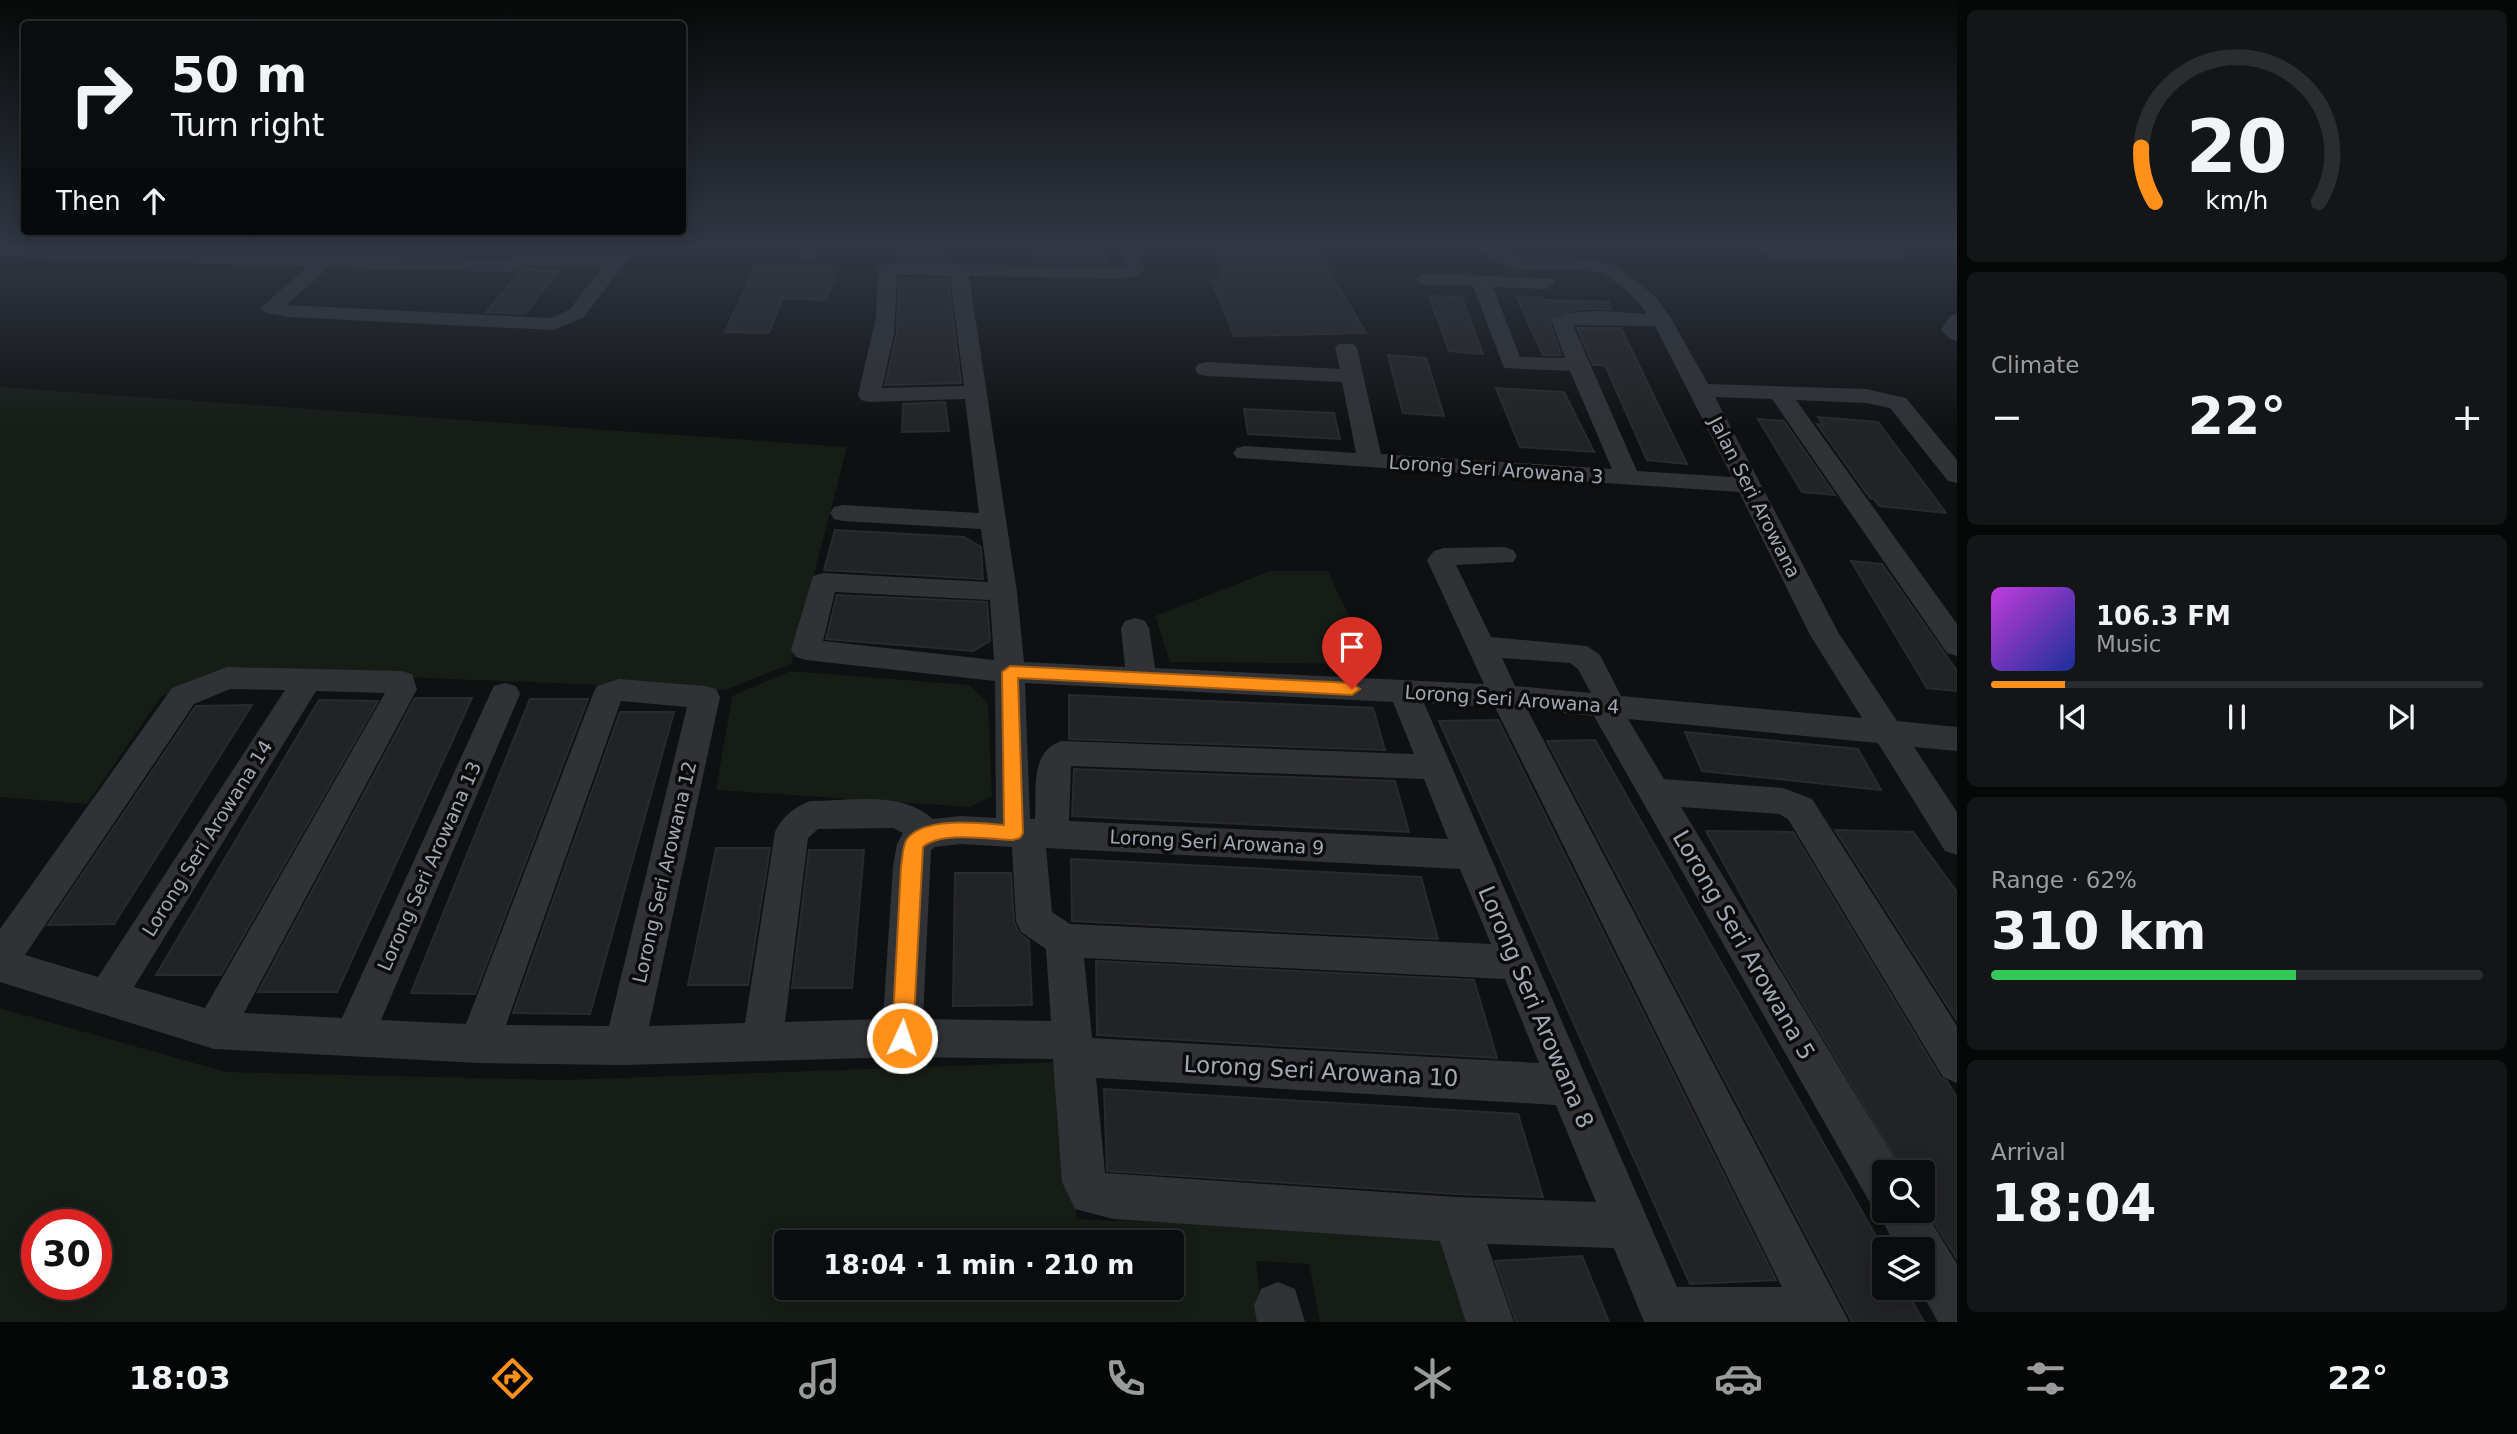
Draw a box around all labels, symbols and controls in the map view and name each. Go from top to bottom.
text: 50 m [171,47,307,104]
icon: right [56,49,147,140]
text: 20 [2186,105,2288,190]
text: Turn right [171,106,324,144]
icon: ahead [135,182,173,220]
text: Then [56,186,121,216]
text: km/h [2205,186,2269,215]
text: Climate [1991,352,2080,378]
text: 22° [2188,386,2286,446]
text: − [1991,395,2023,439]
text: + [2451,395,2483,439]
street label: Jalan Seri Arowana [1704,412,1805,581]
street label: Lorong Seri Arowana 3 [1388,451,1604,487]
text: 106.3 FM [2096,601,2231,631]
pin [1322,617,1382,689]
icon: arrive [1333,628,1371,666]
text: Music [2096,631,2161,657]
street label: Lorong Seri Arowana 4 [1404,681,1620,717]
icon: previous [2054,698,2092,736]
icon: pause [2218,698,2256,736]
icon: next [2382,698,2420,736]
street label: Lorong Seri Arowana 14 [138,736,276,940]
street label: Lorong Seri Arowana 13 [373,758,485,974]
street label: Lorong Seri Arowana 12 [628,759,700,985]
street label: Lorong Seri Arowana 9 [1109,825,1325,859]
street label: Lorong Seri Arowana 5 [1668,826,1820,1064]
text: Range · 62% [1991,867,2137,893]
street label: Lorong Seri Arowana 8 [1473,882,1599,1132]
text: 310 km [1991,901,2206,961]
position arrow [865,1001,939,1075]
street label: Lorong Seri Arowana 10 [1183,1051,1459,1091]
text: Arrival [1991,1139,2066,1165]
map controls [1872,1160,1935,1300]
button: search [1872,1160,1935,1223]
text: 18:04 [1991,1173,2157,1233]
speed limit sign: 30 [21,1209,112,1300]
button: layers [1872,1237,1935,1300]
text: 18:04 · 1 min · 210 m [824,1250,1134,1280]
icon: directions [488,1354,537,1403]
icon: music [795,1354,844,1403]
icon: phone [1101,1354,1150,1403]
icon: climate [1408,1354,1457,1403]
icon: car [1714,1354,1763,1403]
icon: filters [2021,1354,2070,1403]
text: 18:03 [129,1359,231,1397]
text: 22° [2328,1359,2388,1397]

